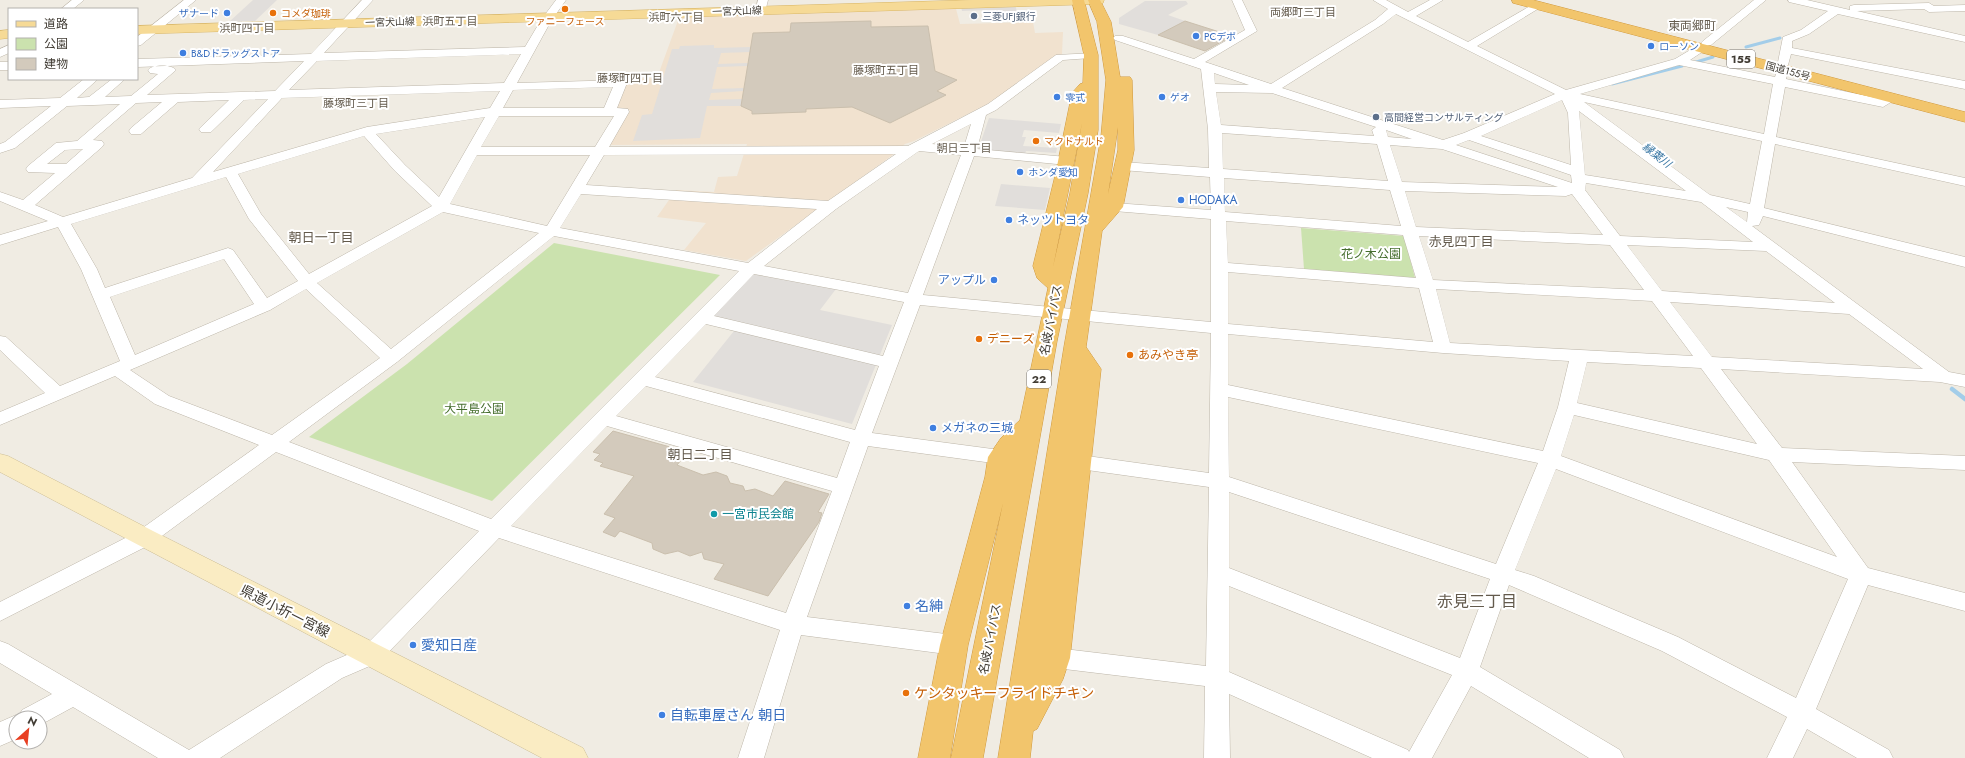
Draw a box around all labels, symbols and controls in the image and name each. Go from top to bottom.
street label: 一宮犬山線 [712,3,762,19]
marker: ファニーフェース [560,4,570,14]
district label: 両郷町三丁目 [1270,4,1336,20]
place label: ザナード [179,6,219,21]
place label: コメダ珈琲 [281,6,331,21]
legend [8,8,138,80]
marker: ザナード [222,8,232,18]
marker: コメダ珈琲 [268,8,278,18]
district label: 浜町六丁目 [649,9,704,25]
place label: 三菱UFJ銀行 [982,9,1036,24]
marker: 三菱UFJ銀行 [969,11,979,21]
district label: 浜町五丁目 [423,13,478,29]
street label: 一宮犬山線 [365,14,415,30]
place label: ファニーフェース [526,14,604,29]
text: 道路 [44,15,68,33]
district label: 東両郷町 [1668,17,1716,35]
district label: 浜町四丁目 [220,20,275,36]
place label: PCデポ [1204,29,1236,44]
marker: PCデポ [1191,31,1201,41]
text: 公園 [44,35,68,53]
place label: ローソン [1659,39,1699,54]
marker: ローソン [1646,41,1656,51]
place label: B&Dドラッグストア [191,46,280,61]
marker: B&Dドラッグストア [178,48,188,58]
road number: 155 [1727,50,1755,68]
text: 建物 [44,55,68,73]
street label: 国道155号 [1764,58,1812,84]
district label: 藤塚町五丁目 [853,62,919,78]
district label: 藤塚町四丁目 [597,70,663,86]
place label: 零式 [1065,90,1085,105]
place label: ゲオ [1170,90,1190,105]
marker: 零式 [1052,92,1062,102]
marker: ゲオ [1157,92,1167,102]
district label: 藤塚町三丁目 [323,95,389,111]
place label: 高間経営コンサルティング [1384,110,1503,125]
marker: 高間経営コンサルティング [1371,112,1381,122]
place label: マクドナルド [1044,134,1104,149]
marker: マクドナルド [1031,136,1041,146]
water label: 縁葉川 [1639,139,1676,172]
district label: 朝日三丁目 [937,140,992,156]
place label: ホンダ愛知 [1028,165,1078,180]
marker: ホンダ愛知 [1015,167,1025,177]
place label: HODAKA [1189,191,1238,209]
marker: HODAKA [1176,195,1186,205]
place label: ネッツトヨタ [1017,211,1089,229]
marker: ネッツトヨタ [1004,215,1014,225]
district label: 朝日一丁目 [288,228,354,247]
district label: 赤見四丁目 [1428,232,1494,251]
park label: 花ノ木公園 [1341,245,1401,263]
place label: アップル [938,271,986,289]
marker: アップル [989,275,999,285]
street label: 名岐バイパス [1035,283,1067,357]
place label: デニーズ [987,330,1034,348]
marker: デニーズ [974,334,984,344]
place label: あみやき亭 [1138,346,1198,364]
marker: あみやき亭 [1125,350,1135,360]
road number: 22 [1027,370,1051,388]
park label: 大平島公園 [444,400,504,418]
place label: メガネの三城 [941,419,1013,437]
marker: メガネの三城 [928,423,938,433]
district label: 朝日二丁目 [667,445,733,464]
place label: 一宮市民会館 [722,505,794,523]
marker: 一宮市民会館 [709,509,719,519]
street label: 県道小折一宮線 [237,580,333,642]
district label: 赤見三丁目 [1437,590,1517,613]
place label: 名紳 [915,596,943,616]
marker: 名紳 [902,601,912,611]
street label: 名岐バイパス [974,602,1006,676]
place label: 愛知日産 [421,635,477,655]
marker: 愛知日産 [408,640,418,650]
place label: ケンタッキーフライドチキン [914,683,1094,703]
marker: ケンタッキーフライドチキン [901,688,911,698]
place label: 自転車屋さん 朝日 [670,705,786,725]
north arrow [8,710,48,750]
marker: 自転車屋さん 朝日 [657,710,667,720]
text: N [25,712,40,730]

